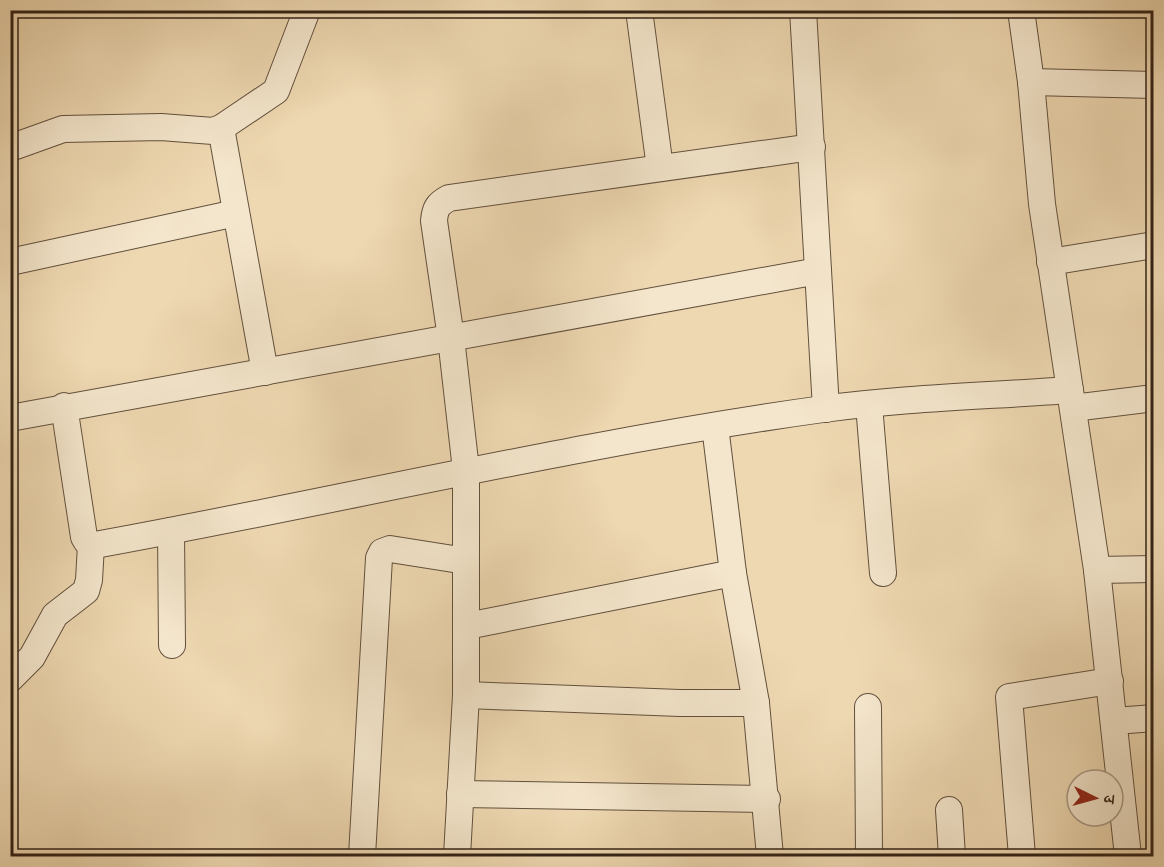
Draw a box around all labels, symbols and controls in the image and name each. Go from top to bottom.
north arrow [1065,768,1125,828]
text: उ [1098,793,1120,806]

